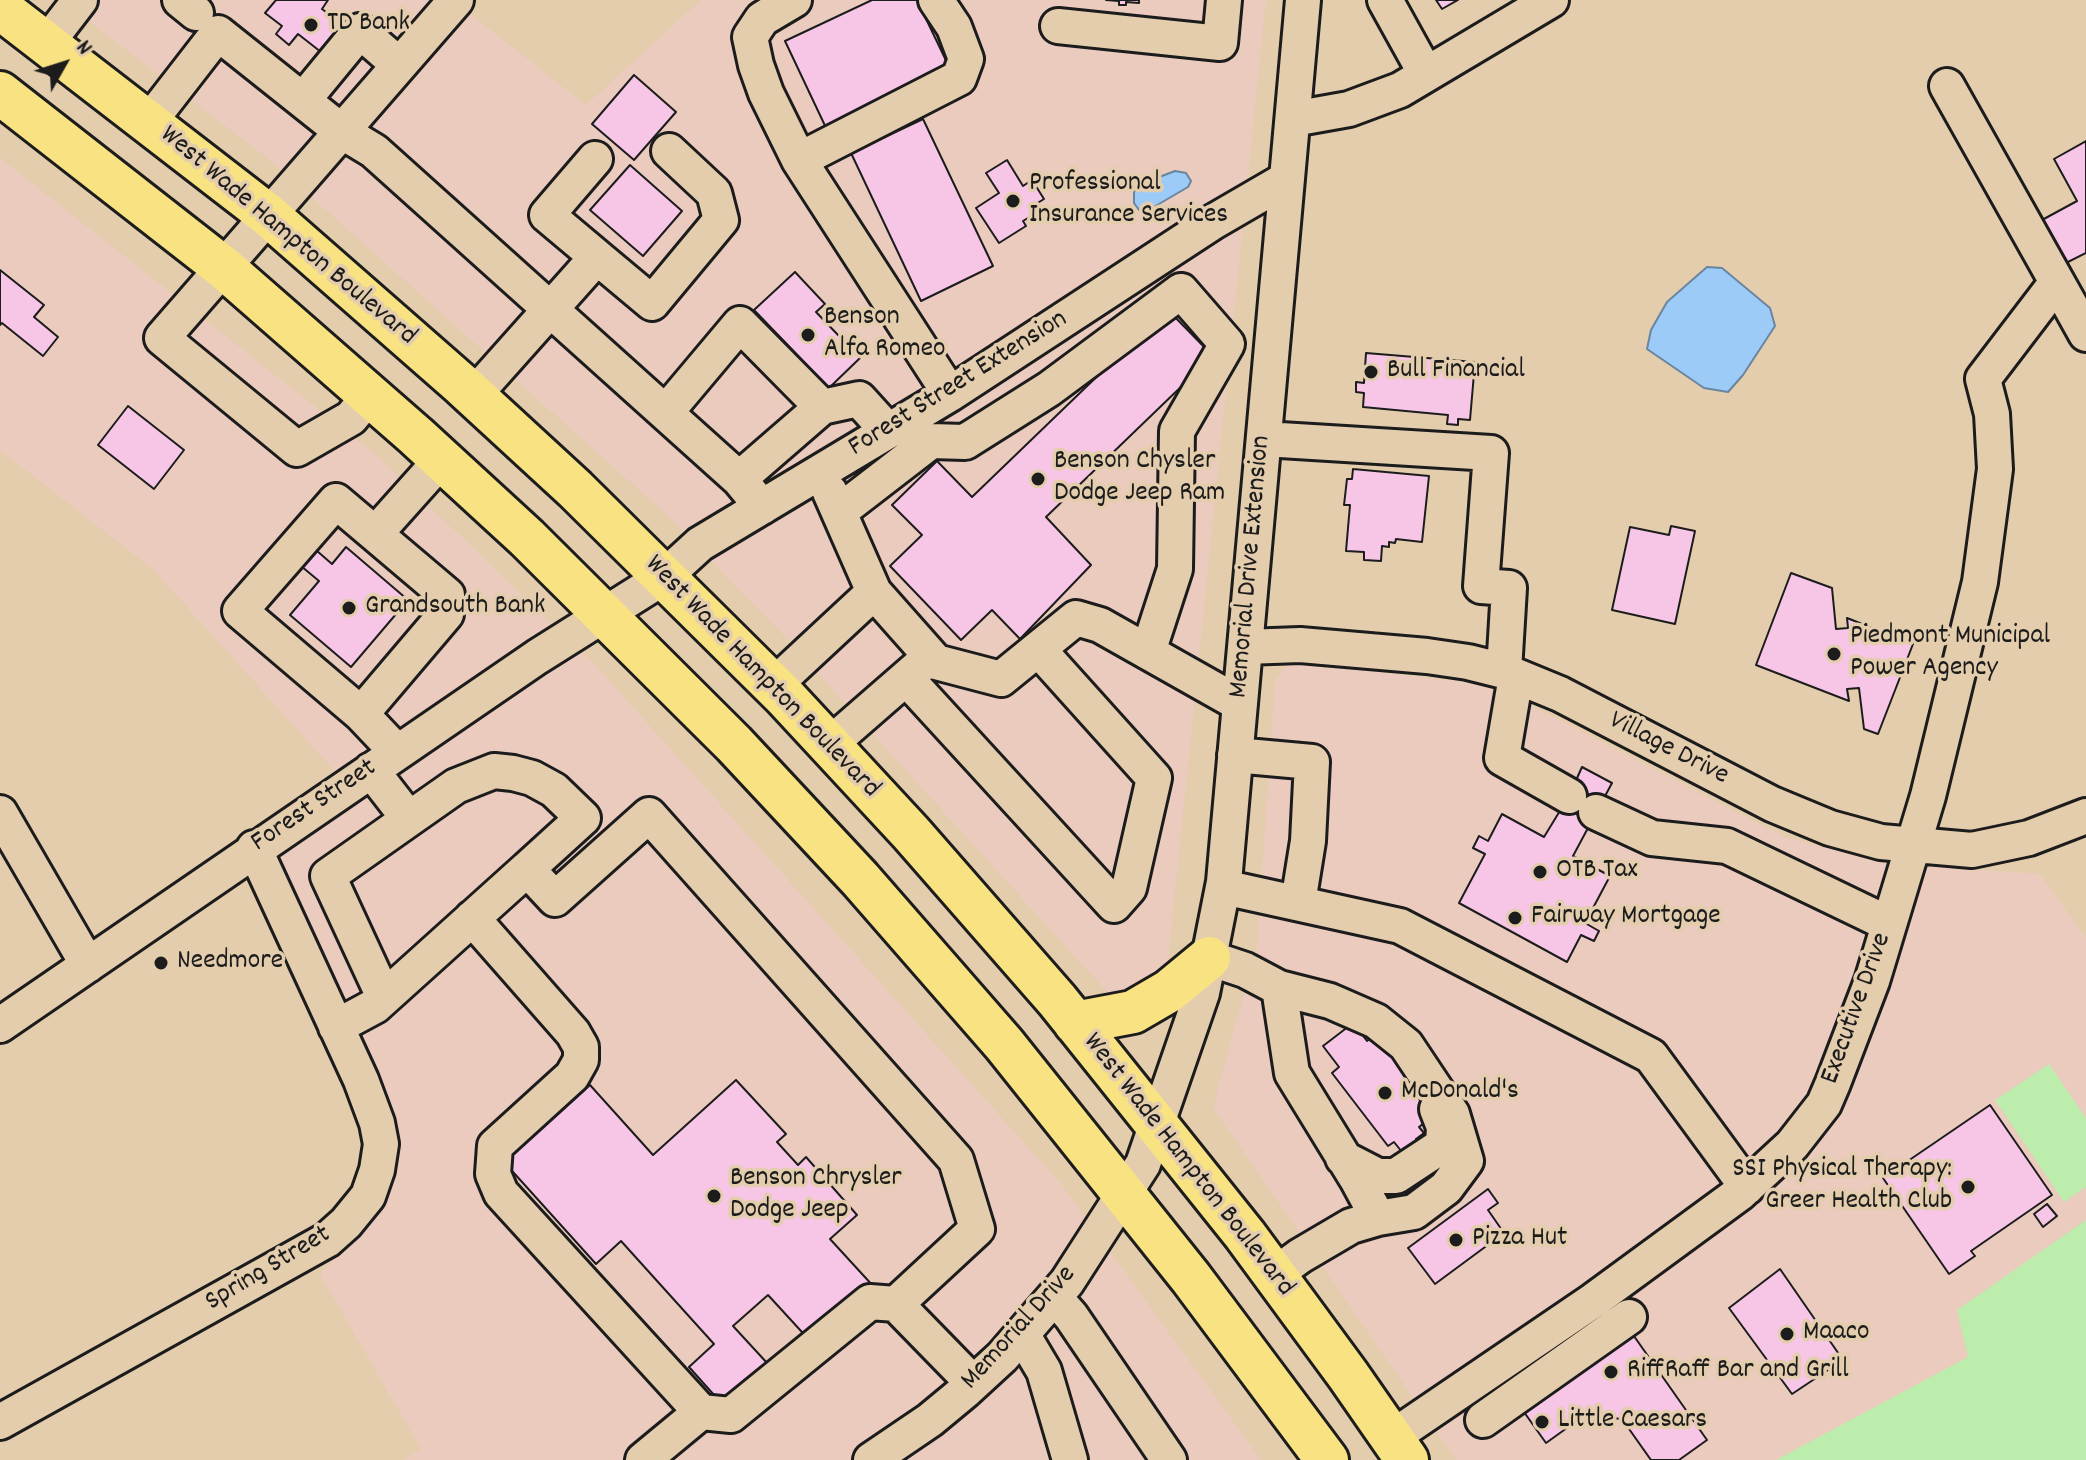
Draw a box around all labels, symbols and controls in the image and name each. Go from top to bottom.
place label: TD Bank [327,8,410,42]
marker: TD Bank [302,16,320,34]
north arrow [24,24,104,104]
text: N [68,35,99,63]
street label: West Wade Hampton Boulevard [152,120,422,354]
place label: Professional Insurance Services [1029,168,1228,234]
marker: Professional Insurance Services [1004,192,1022,210]
place label: Benson Alfa Romeo [824,302,945,368]
street label: Forest Street Extension [843,304,1075,466]
marker: Benson Alfa Romeo [799,326,817,344]
place label: Bull Financial [1387,355,1525,389]
marker: Bull Financial [1362,363,1380,381]
street label: Memorial Drive Extension [1224,434,1280,700]
place label: Benson Chysler Dodge Jeep Ram [1054,446,1225,512]
marker: Benson Chysler Dodge Jeep Ram [1029,470,1047,488]
street label: West Wade Hampton Boulevard [636,549,886,807]
place label: Grandsouth Bank [365,591,545,625]
marker: Grandsouth Bank [340,599,358,617]
place label: Piedmont Municipal Power Agency [1850,621,2050,687]
marker: Piedmont Municipal Power Agency [1825,645,1843,663]
street label: Village Drive [1602,706,1734,794]
street label: Forest Street [246,753,384,861]
place label: OTB Tax [1556,855,1638,889]
marker: OTB Tax [1531,863,1549,881]
place label: Fairway Mortgage [1531,901,1721,935]
marker: Fairway Mortgage [1506,909,1524,927]
street label: Executive Drive [1815,929,1901,1089]
place label: Needmore [177,946,283,980]
marker: Needmore [152,954,170,972]
street label: West Wade Hampton Boulevard [1074,1028,1300,1304]
place label: McDonald's [1401,1076,1519,1110]
marker: McDonald's [1376,1084,1394,1102]
place label: SSI Physical Therapy: Greer Health Club [1732,1154,1952,1220]
place label: Benson Chrysler Dodge Jeep [730,1163,902,1229]
marker: SSI Physical Therapy: Greer Health Club [1959,1178,1977,1196]
marker: Benson Chrysler Dodge Jeep [705,1187,723,1205]
street label: Spring Street [200,1219,338,1321]
place label: Pizza Hut [1472,1223,1567,1257]
marker: Pizza Hut [1447,1231,1465,1249]
street label: Memorial Drive [955,1260,1085,1398]
place label: Maaco [1803,1317,1869,1351]
marker: Maaco [1778,1325,1796,1343]
place label: RiffRaff Bar and Grill [1627,1355,1849,1389]
marker: RiffRaff Bar and Grill [1602,1363,1620,1381]
place label: Little Caesars [1558,1405,1707,1439]
marker: Little Caesars [1533,1413,1551,1431]

